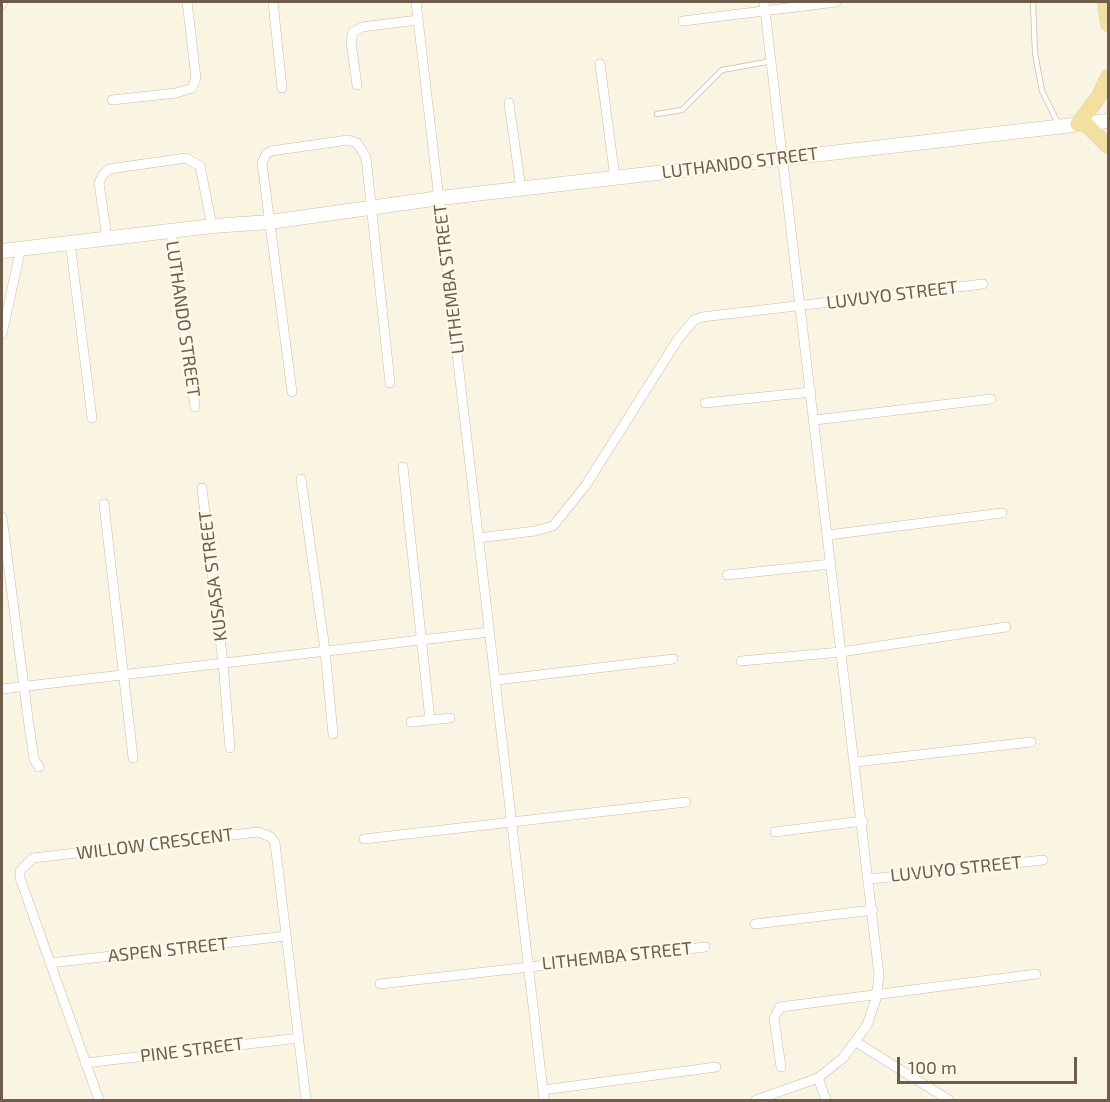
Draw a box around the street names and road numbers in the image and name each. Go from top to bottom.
street label: LUTHANDO STREET [660,143,820,183]
street label: LITHEMBA STREET [429,203,469,355]
street label: LUTHANDO STREET [161,239,205,399]
street label: LUVUYO STREET [825,276,959,314]
street label: KUSASA STREET [194,509,232,643]
street label: WILLOW CRESCENT [75,824,235,864]
street label: LUVUYO STREET [889,851,1023,887]
street label: ASPEN STREET [107,933,229,967]
street label: LITHEMBA STREET [541,937,693,975]
street label: PINE STREET [139,1033,245,1067]

